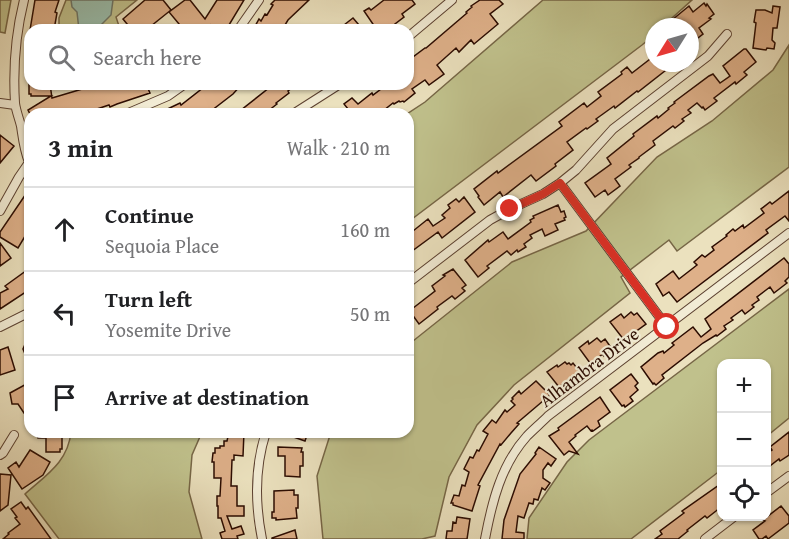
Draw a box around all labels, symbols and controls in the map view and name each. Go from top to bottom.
north arrow [645,18,699,72]
search box [24,24,414,90]
icon: search [45,41,78,74]
text: Search here [93,41,202,73]
text: 3 min [48,128,113,167]
text: Walk · 210 m [287,133,390,162]
route end [496,195,522,221]
text: Continue [105,199,194,231]
icon: ahead [48,213,81,246]
text: 160 m [340,215,390,244]
text: Sequoia Place [105,231,219,260]
text: Turn left [105,283,192,315]
icon: left [48,297,81,330]
text: 50 m [350,299,390,328]
route start [653,313,679,339]
text: Yosemite Drive [105,315,231,344]
street label: Alhambra Drive [533,320,645,414]
map controls [717,359,771,521]
button: + [717,359,771,413]
icon: arrive [48,381,81,414]
text: Arrive at destination [105,381,309,413]
button: − [717,413,771,467]
button: locate [717,467,771,521]

